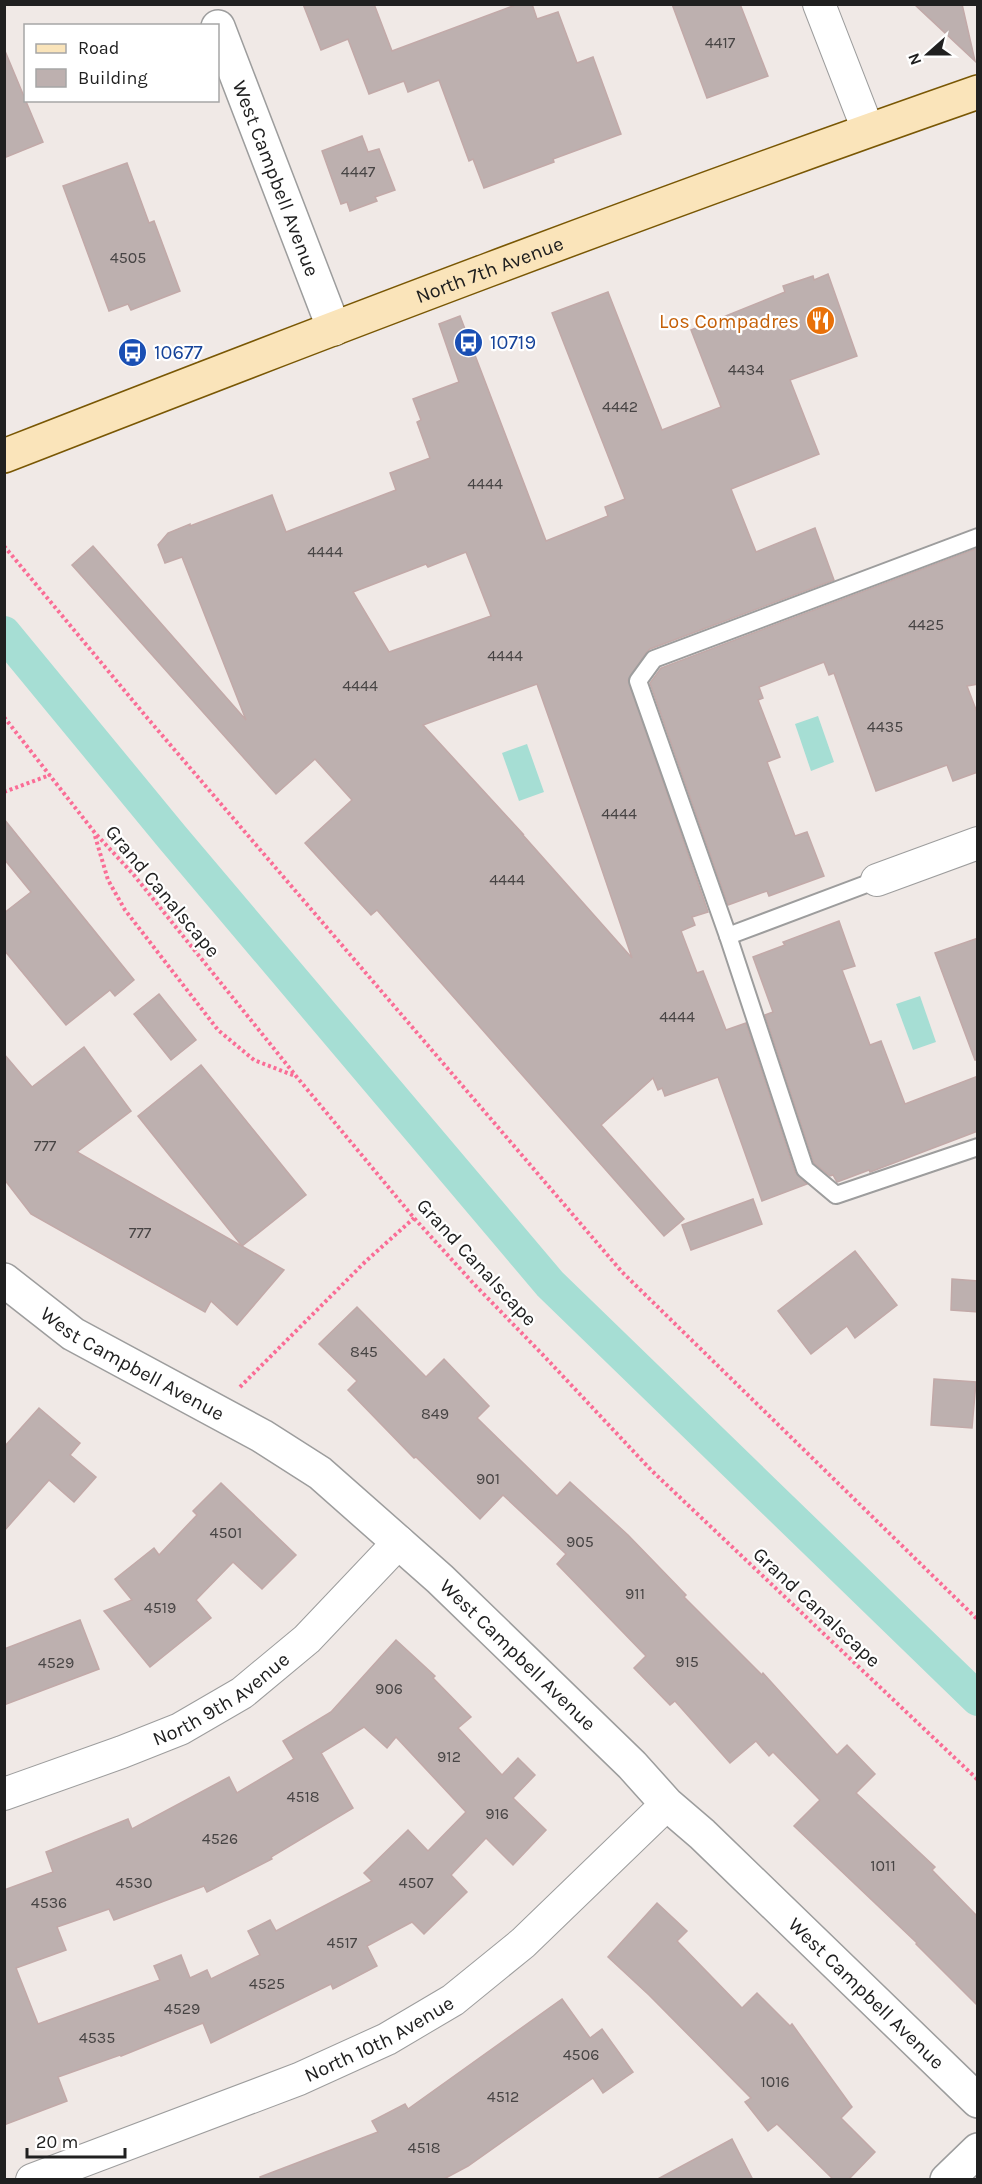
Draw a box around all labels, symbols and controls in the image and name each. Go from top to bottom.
legend [24,24,219,102]
north arrow [898,24,958,84]
house number: 4417 [705,33,736,52]
text: Road [78,37,119,59]
text: N [904,50,925,68]
text: Building [78,67,148,89]
street label: West Campbell Avenue [228,77,324,280]
house number: 4447 [341,162,376,181]
street label: North 7th Avenue [413,232,567,308]
house number: 4505 [110,248,146,267]
restaurant icon: Los Compadres [804,305,836,337]
place label: Los Compadres [659,310,799,333]
bus stop icon: 10719 [453,326,485,358]
place label: 10719 [490,331,536,354]
bus stop icon: 10677 [117,336,149,368]
place label: 10677 [154,341,203,364]
house number: 4434 [728,360,764,379]
house number: 4442 [602,397,638,416]
house number: 4444 [467,474,503,493]
house number: 4444 [307,542,343,561]
house number: 4425 [908,615,944,634]
house number: 4444 [487,646,523,665]
house number: 4444 [342,676,378,695]
house number: 4435 [867,717,903,736]
house number: 4444 [601,804,637,823]
street label: Grand Canalscape [101,821,225,962]
house number: 4444 [489,870,525,889]
house number: 4444 [659,1007,695,1026]
house number: 777 [34,1136,57,1155]
street label: Grand Canalscape [412,1194,541,1331]
house number: 777 [129,1223,152,1242]
street label: West Campbell Avenue [36,1302,228,1425]
house number: 845 [350,1342,378,1361]
house number: 849 [421,1404,449,1423]
house number: 901 [476,1469,500,1488]
house number: 4501 [210,1523,242,1542]
house number: 905 [566,1532,594,1551]
street label: Grand Canalscape [748,1543,885,1672]
street label: West Campbell Avenue [435,1574,600,1736]
house number: 911 [625,1584,645,1603]
house number: 4519 [144,1598,176,1617]
street label: North 9th Avenue [149,1648,294,1751]
house number: 915 [675,1652,699,1671]
house number: 4529 [38,1653,74,1672]
house number: 906 [375,1679,403,1698]
house number: 912 [437,1747,461,1766]
house number: 4518 [286,1787,320,1806]
house number: 916 [485,1804,509,1823]
house number: 4526 [202,1829,238,1848]
house number: 1011 [870,1856,896,1875]
house number: 4530 [116,1873,152,1892]
house number: 4507 [399,1873,434,1892]
house number: 4536 [31,1893,67,1912]
street label: West Campbell Avenue [783,1913,949,2074]
house number: 4517 [327,1933,358,1952]
house number: 4525 [249,1974,285,1993]
street label: North 10th Avenue [301,1991,458,2087]
house number: 4529 [164,1999,200,2018]
house number: 4535 [79,2028,115,2047]
house number: 4506 [563,2045,599,2064]
house number: 1016 [760,2072,790,2091]
house number: 4512 [487,2087,519,2106]
scale bar [27,2121,124,2159]
text: 20 m [36,2131,78,2153]
house number: 4518 [407,2138,441,2157]

